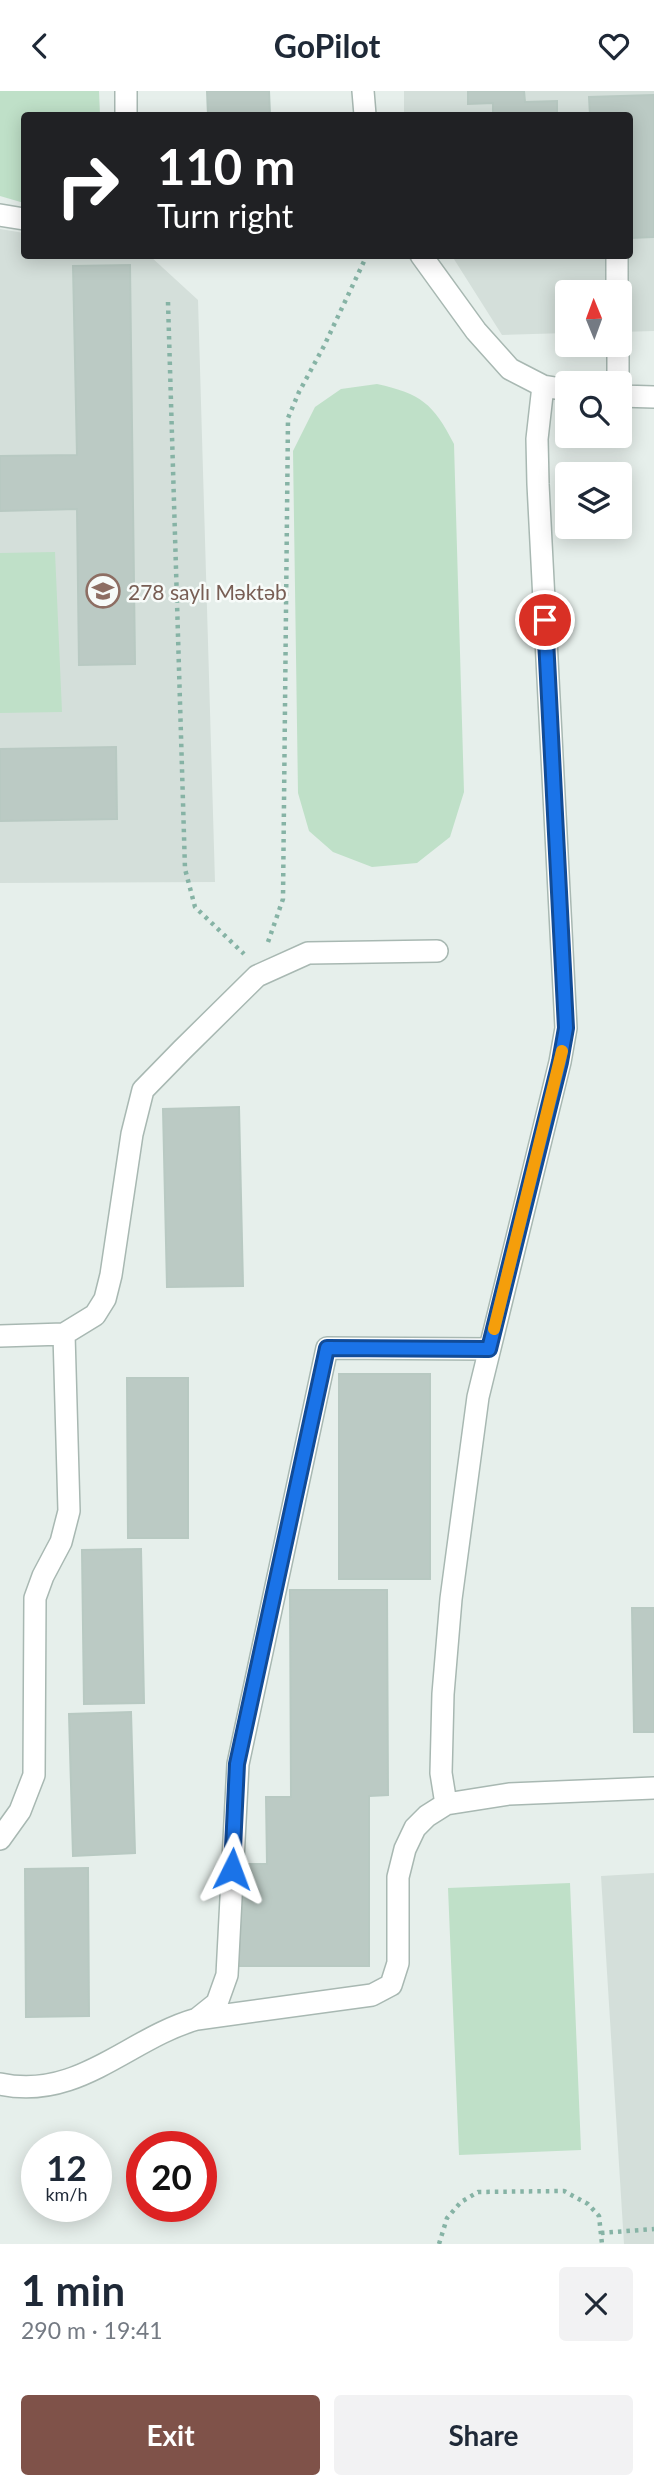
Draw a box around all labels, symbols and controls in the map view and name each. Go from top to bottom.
text: GoPilot [274,26,380,65]
icon: back [21,27,59,65]
icon: heart [595,27,633,65]
text: 110 m [157,137,295,195]
icon: right [42,140,133,231]
text: Turn right [157,196,293,235]
north arrow [555,280,632,357]
map controls [555,280,632,539]
button: search [555,371,632,448]
button: layers [555,462,632,539]
school or university icon: 278 saylı Məktəb [84,572,122,610]
place label: 278 saylı Məktəb [128,579,287,604]
pin [515,590,575,650]
icon: arrive [526,601,564,639]
position arrow [195,1832,269,1906]
speed limit sign: 20 [126,2131,217,2222]
text: 12 [46,2146,87,2188]
text: km/h [45,2183,88,2205]
text: 1 min [21,2265,125,2315]
button: close [559,2267,633,2341]
text: 290 m · 19:41 [21,2316,163,2344]
button: Exit [21,2395,320,2475]
button: Share [334,2395,633,2475]

